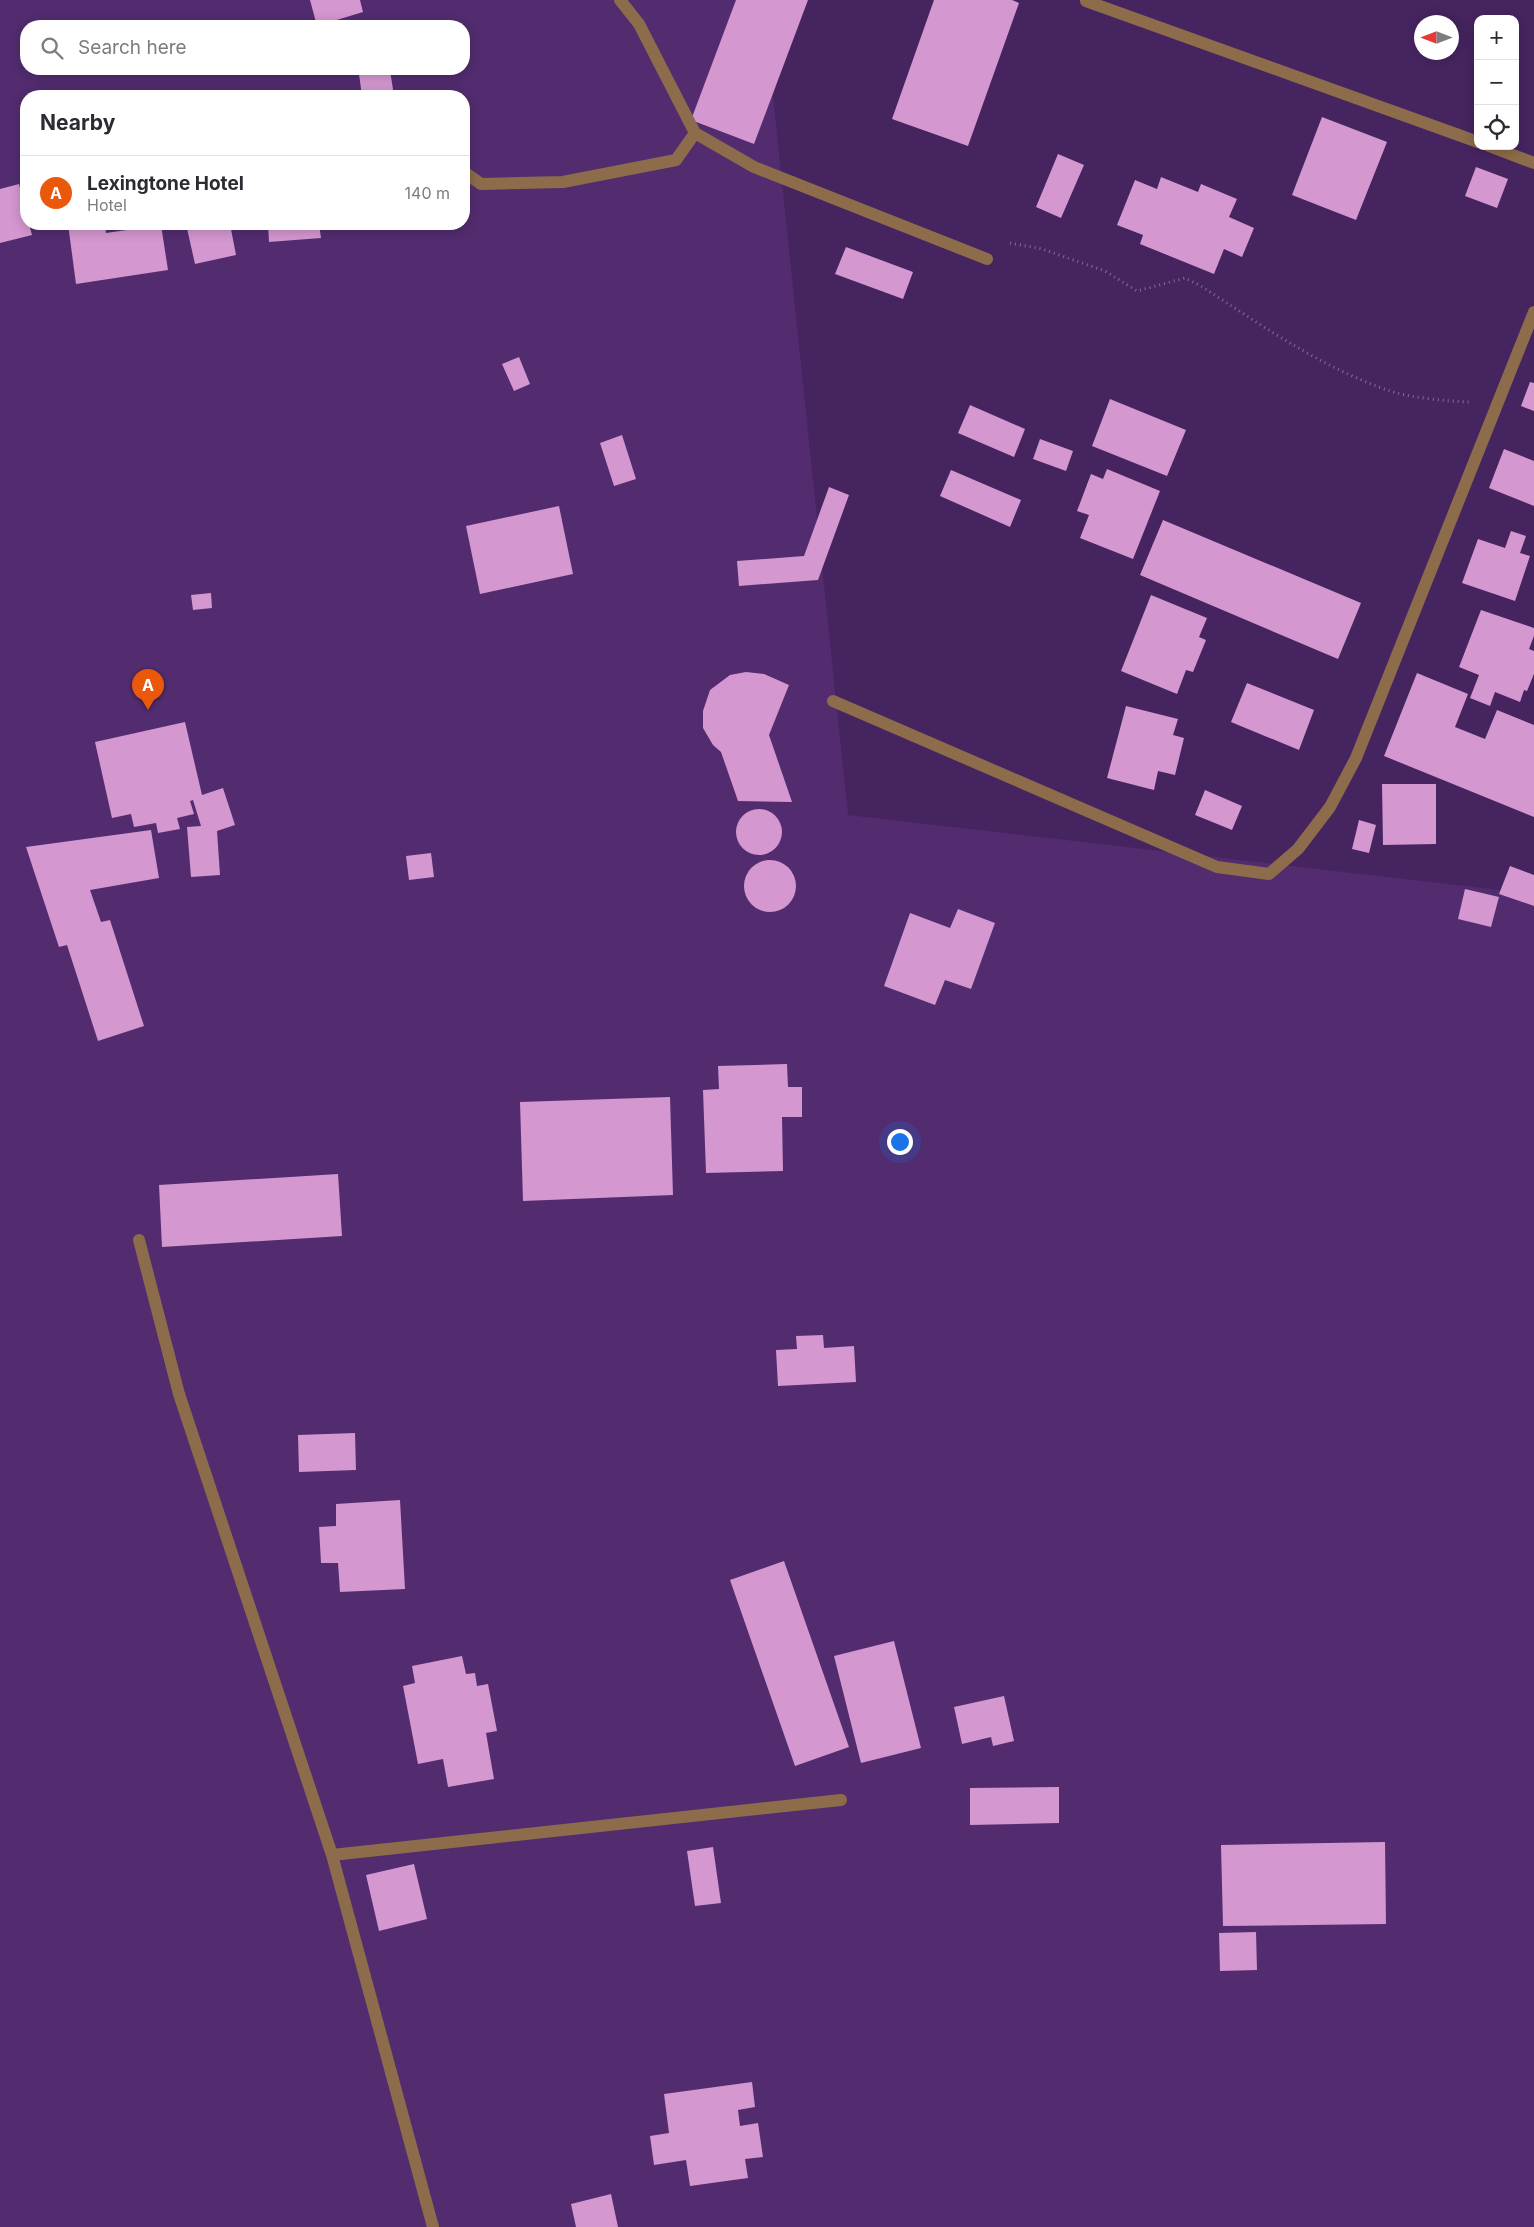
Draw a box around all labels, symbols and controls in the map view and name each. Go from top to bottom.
north arrow [1414,15,1459,60]
map controls [1474,15,1519,150]
button: + [1474,15,1519,60]
search box [20,20,470,75]
icon: search [38,34,66,62]
text: Search here [78,36,187,59]
button: − [1474,60,1519,105]
button: locate [1474,105,1519,150]
text: Nearby [40,110,115,135]
text: Lexingtone Hotel [87,172,244,195]
text: A [50,183,62,203]
text: 140 m [405,183,450,203]
text: Hotel [87,195,127,215]
pin: A [132,669,164,710]
your location [887,1129,913,1155]

